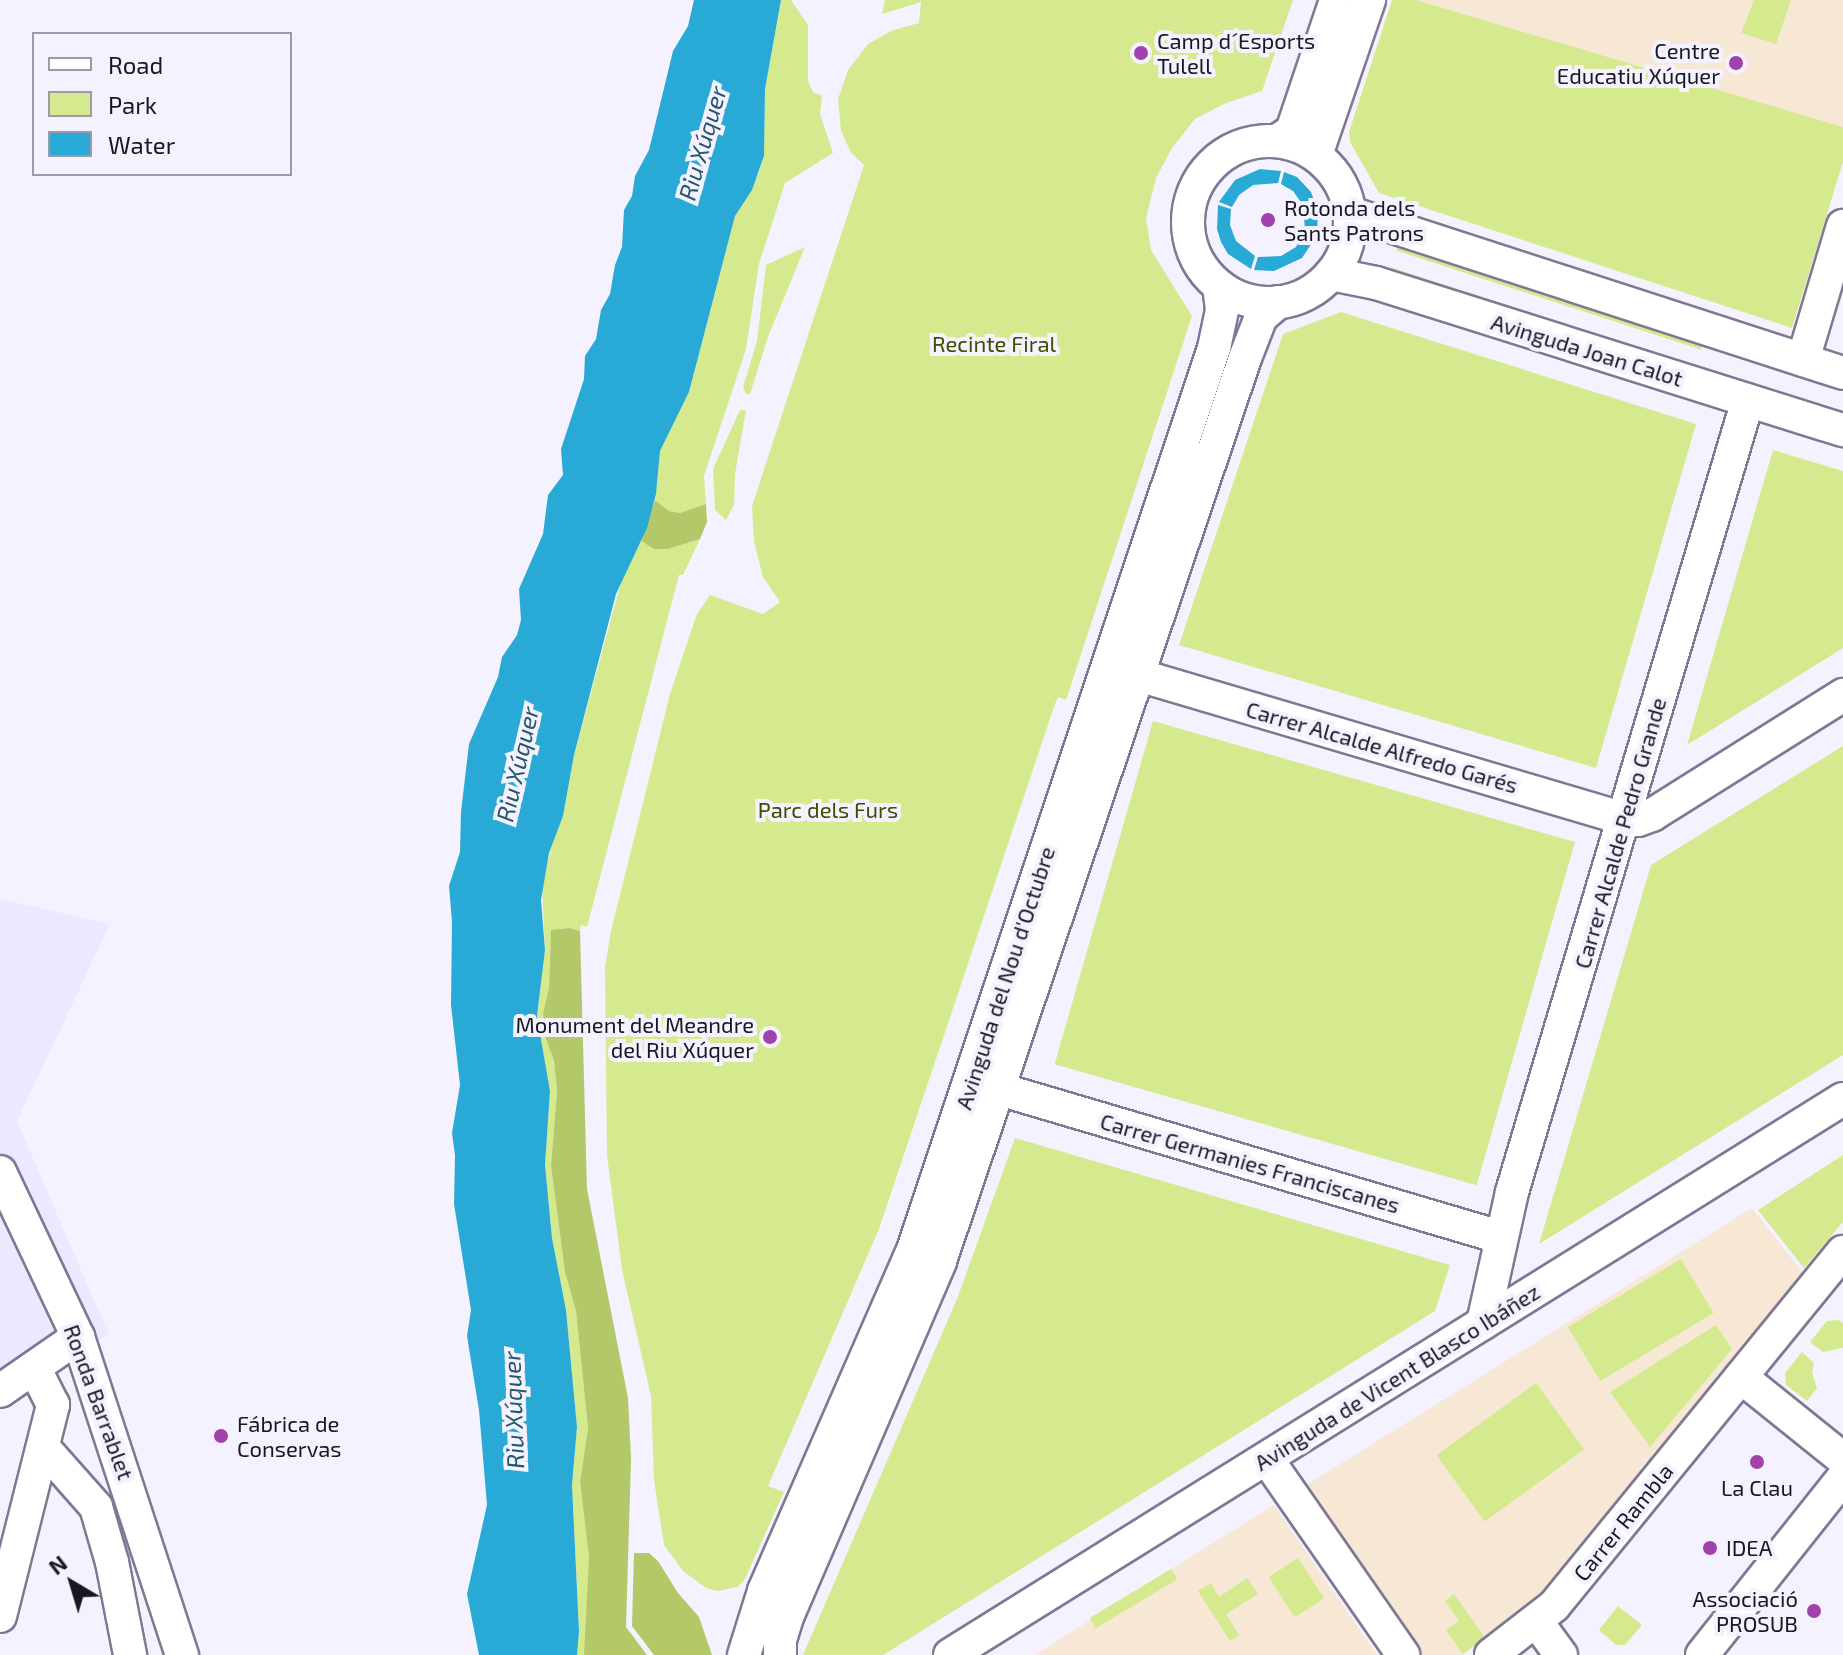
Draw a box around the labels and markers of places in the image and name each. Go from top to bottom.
place label: Camp d´Esports Tulell [1157,27,1315,78]
place label: Centre Educatiu Xúquer [1557,37,1720,88]
marker: Camp d´Esports Tulell [1132,44,1150,62]
marker: Centre Educatiu Xúquer [1727,54,1745,72]
place label: Rotonda dels Sants Patrons [1284,194,1424,246]
marker: Rotonda dels Sants Patrons [1259,211,1277,229]
place label: Monument del Meandre del Riu Xúquer [515,1011,754,1062]
marker: Monument del Meandre del Riu Xúquer [761,1028,779,1046]
place label: Fábrica de Conservas [237,1410,341,1462]
marker: Fábrica de Conservas [212,1427,230,1445]
marker: La Clau [1748,1453,1766,1471]
place label: La Clau [1721,1475,1793,1501]
place label: IDEA [1726,1535,1772,1561]
marker: IDEA [1701,1539,1719,1557]
place label: Associació PROSUB [1692,1585,1798,1636]
marker: Associació PROSUB [1805,1602,1823,1620]

